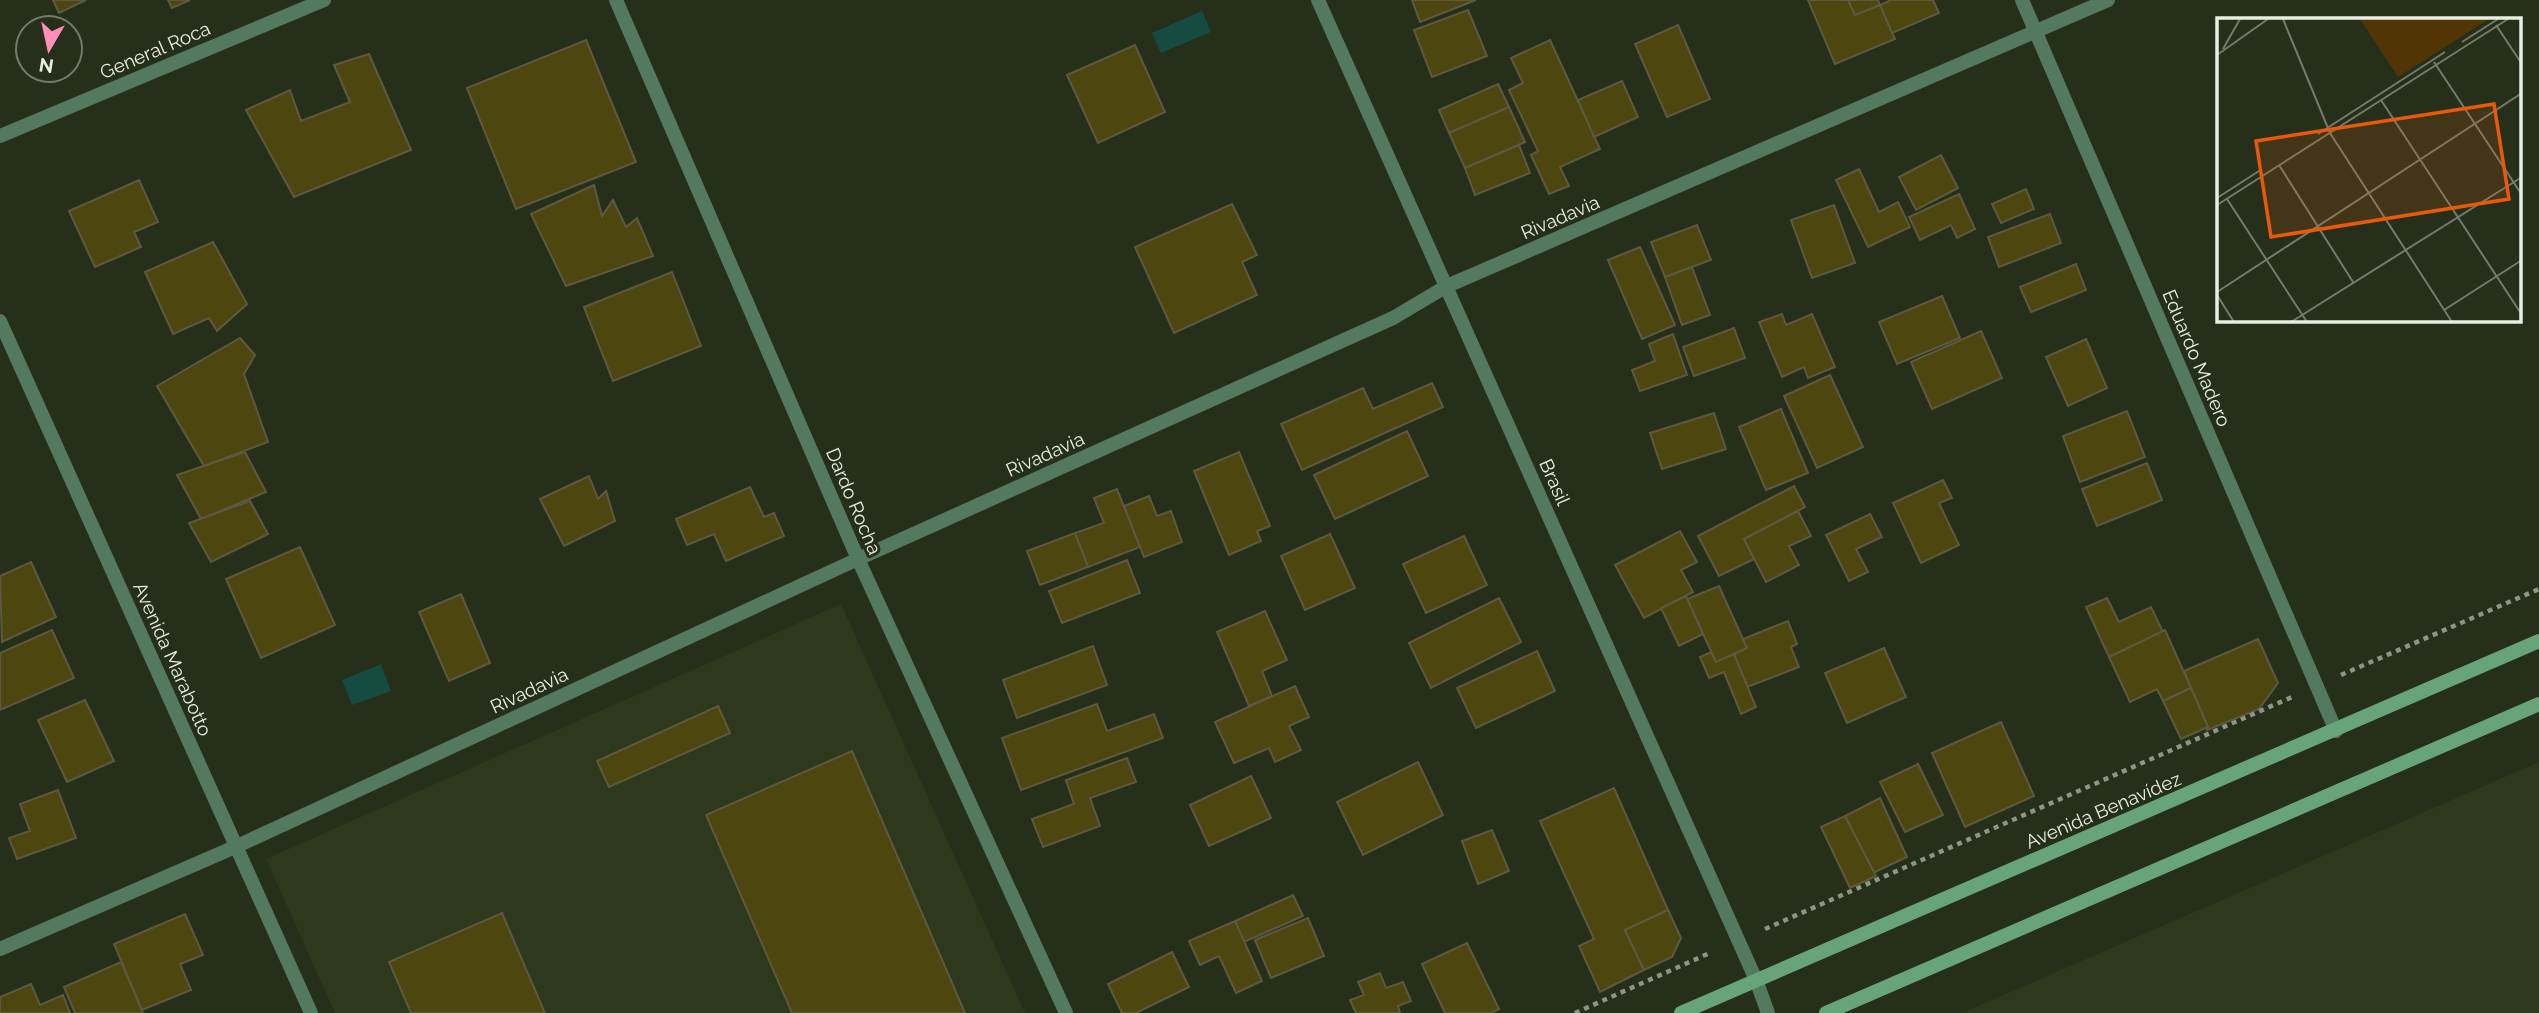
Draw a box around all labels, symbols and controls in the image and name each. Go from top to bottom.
north arrow [14,14,84,84]
street label: General Roca [97,17,213,83]
inset map [2217,18,2522,322]
text: N [37,54,55,78]
street label: Rivadavia [1517,191,1603,243]
street label: Eduardo Madero [2158,286,2236,430]
street label: Rivadavia [1003,427,1087,481]
street label: Dardo Rocha [822,444,886,558]
street label: Brasil [1535,456,1575,509]
street label: Avenida Marabotto [129,579,217,739]
street label: Rivadavia [487,662,571,718]
street label: Avenida Benavídez [2022,767,2184,853]

